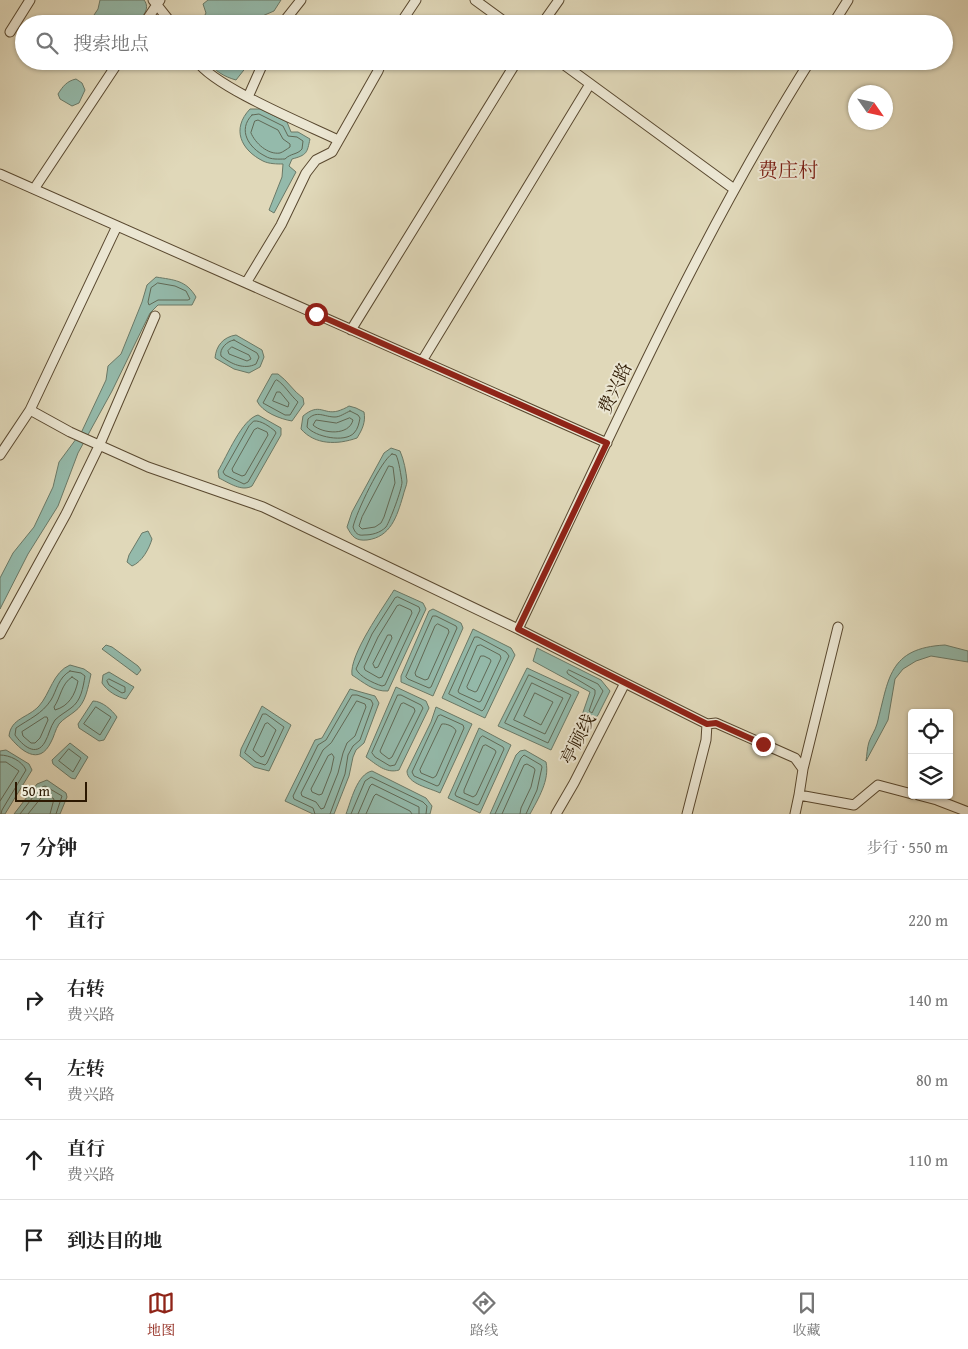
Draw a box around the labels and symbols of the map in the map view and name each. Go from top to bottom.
north arrow [848,85,893,130]
district label: 费庄村 [758,155,818,184]
route start [305,303,328,326]
street label: 费兴路 [591,358,638,418]
street label: 亭顾线 [553,709,602,769]
route end [752,733,775,756]
scale bar [15,779,88,802]

